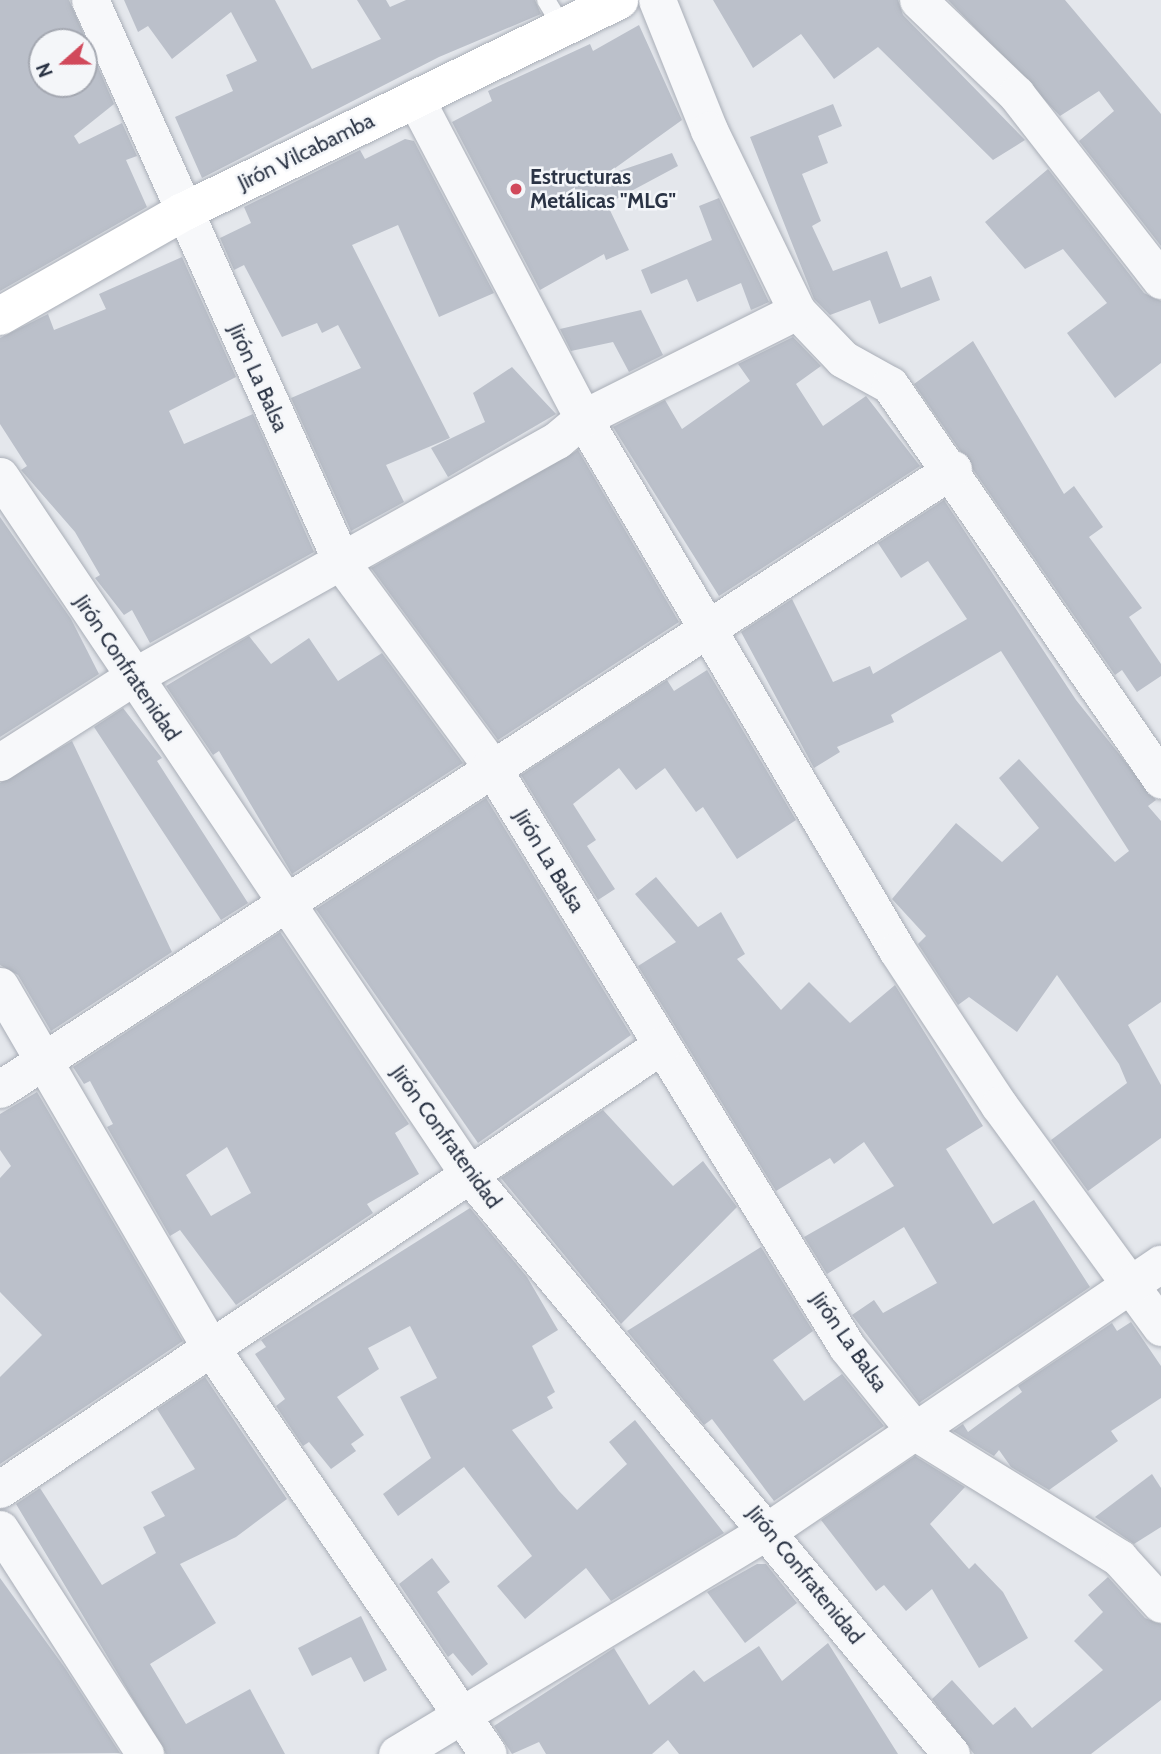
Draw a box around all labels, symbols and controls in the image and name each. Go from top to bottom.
north arrow [28,28,98,98]
text: N [32,60,58,80]
street label: Jirón Vilcabamba [234,108,378,196]
place label: Estructuras Metálicas "MLG" [530,164,676,214]
marker: Estructuras Metálicas "MLG" [508,181,524,197]
street label: Jirón La Balsa [223,320,293,436]
street label: Jirón Confratenidad [69,590,185,746]
street label: Jirón La Balsa [508,805,590,917]
street label: Jirón Confratenidad [386,1061,506,1213]
street label: Jirón La Balsa [806,1287,892,1397]
street label: Jirón Confratenidad [742,1501,868,1649]

